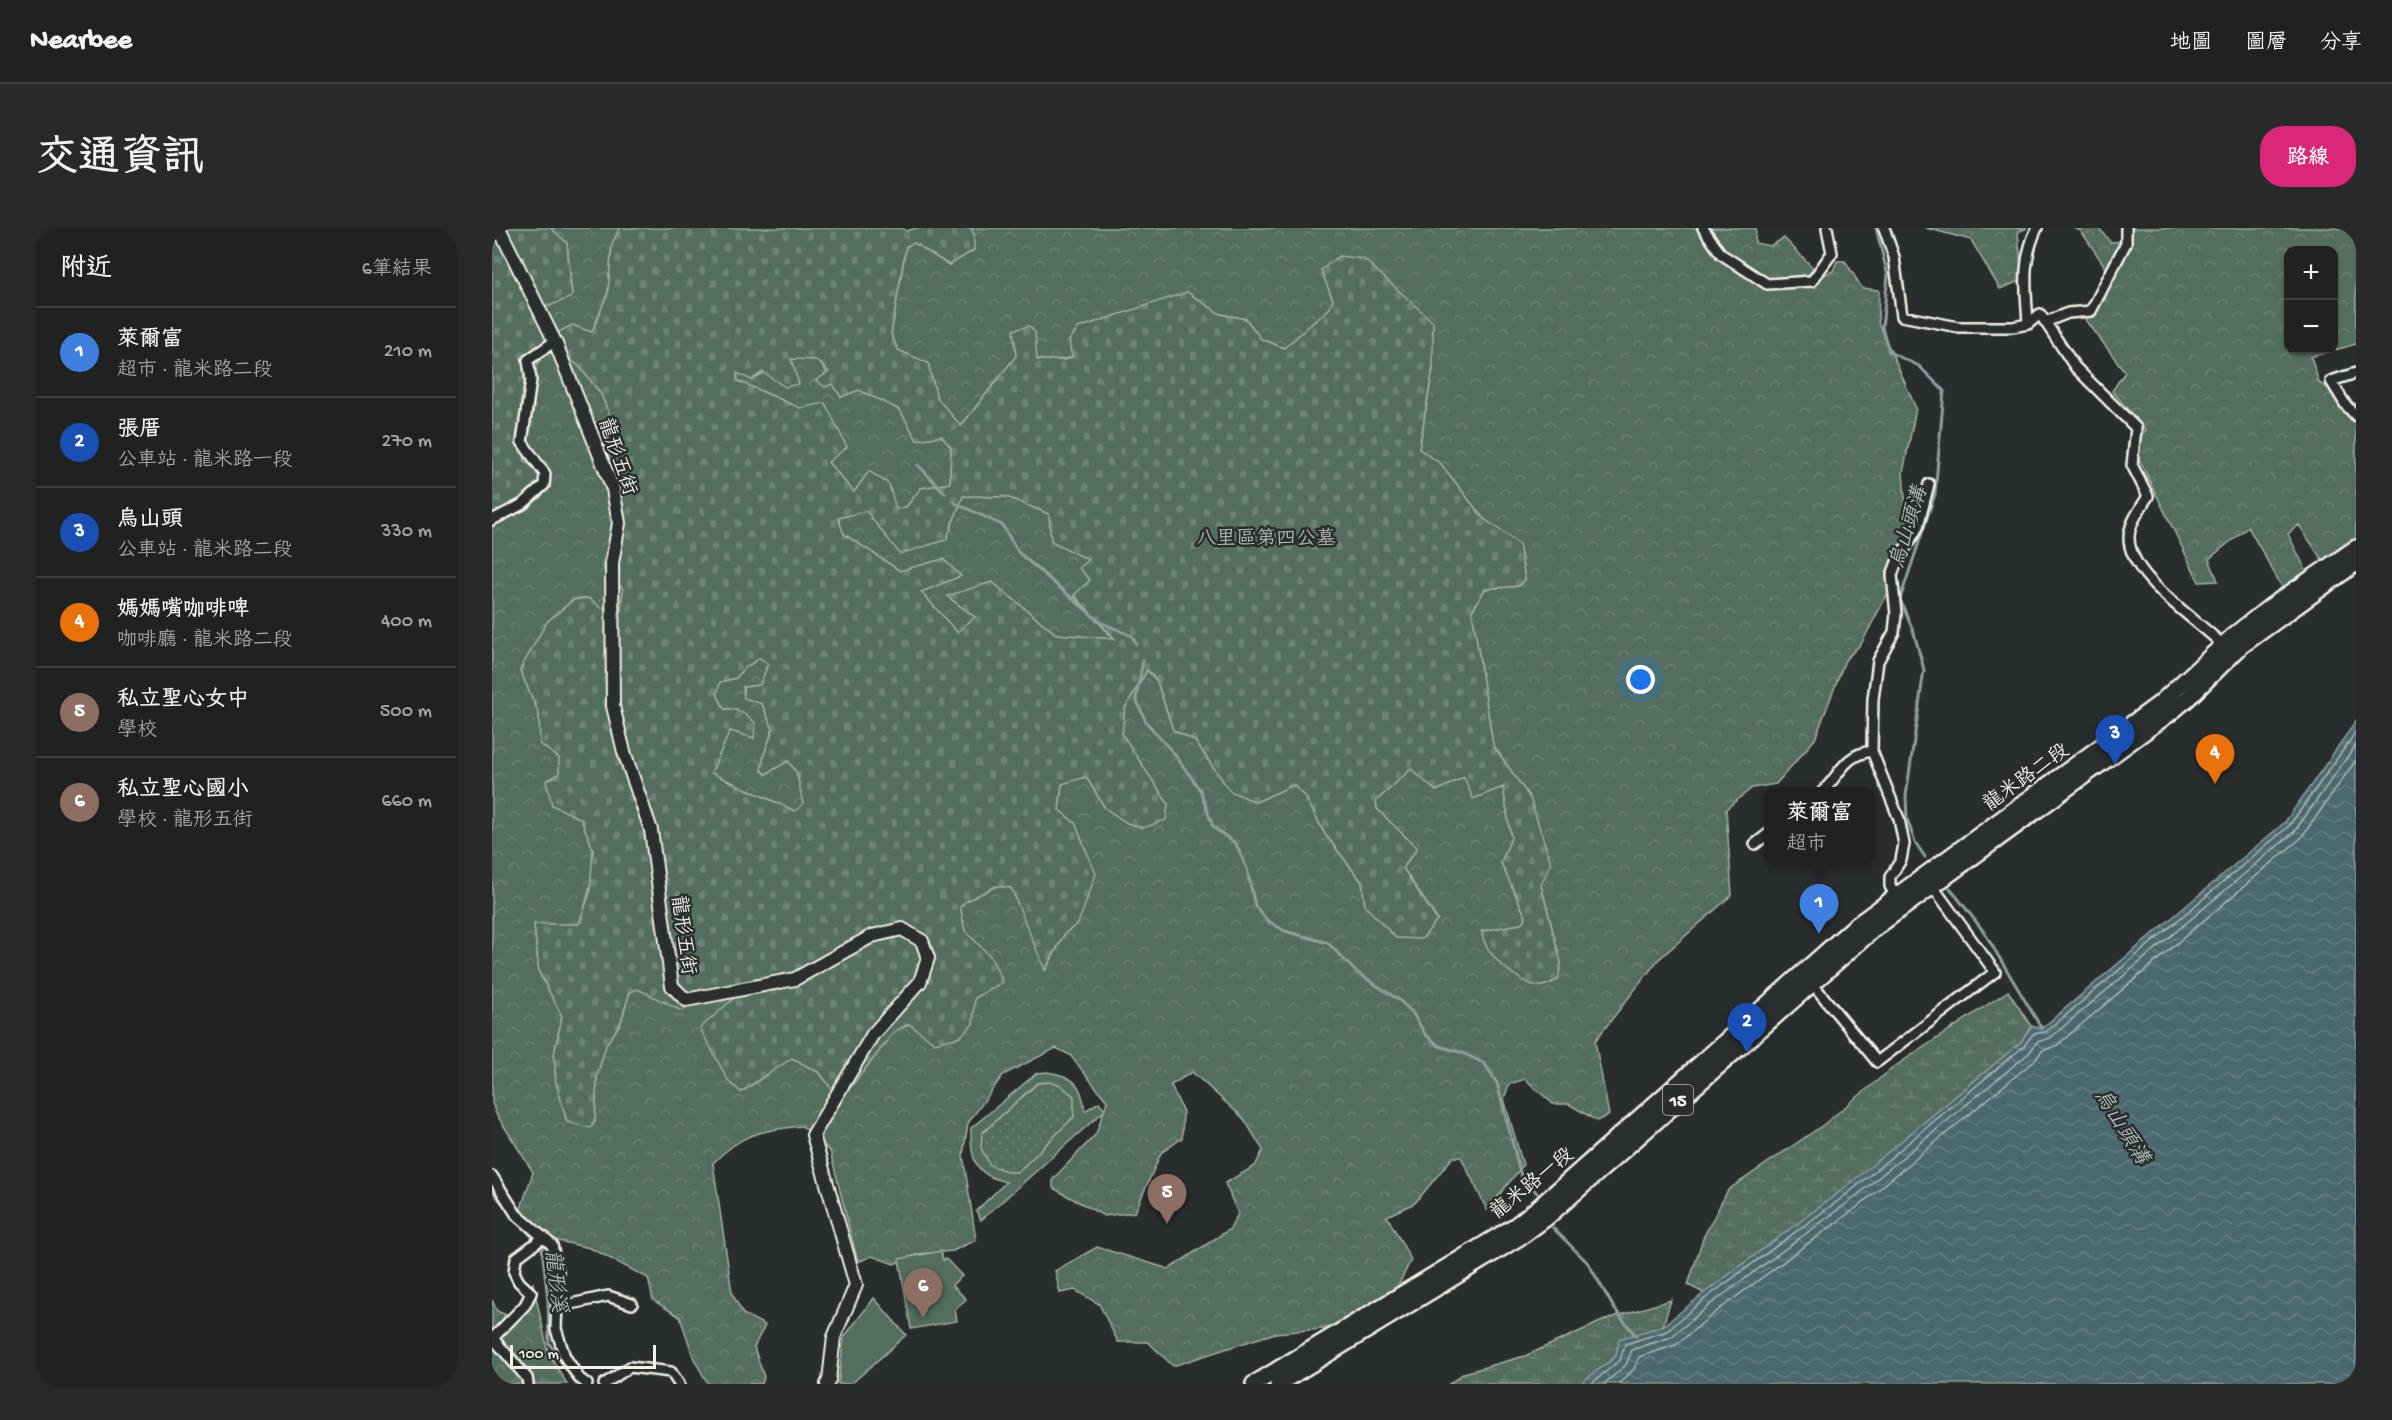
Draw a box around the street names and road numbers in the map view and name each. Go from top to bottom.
street label: 龍形五街 [592,415,641,499]
street label: 龍米路二段 [1979,739,2074,818]
street label: 龍形五街 [665,894,700,977]
road number: 15 [1663,1085,1693,1115]
street label: 龍米路一段 [1486,1143,1579,1225]

